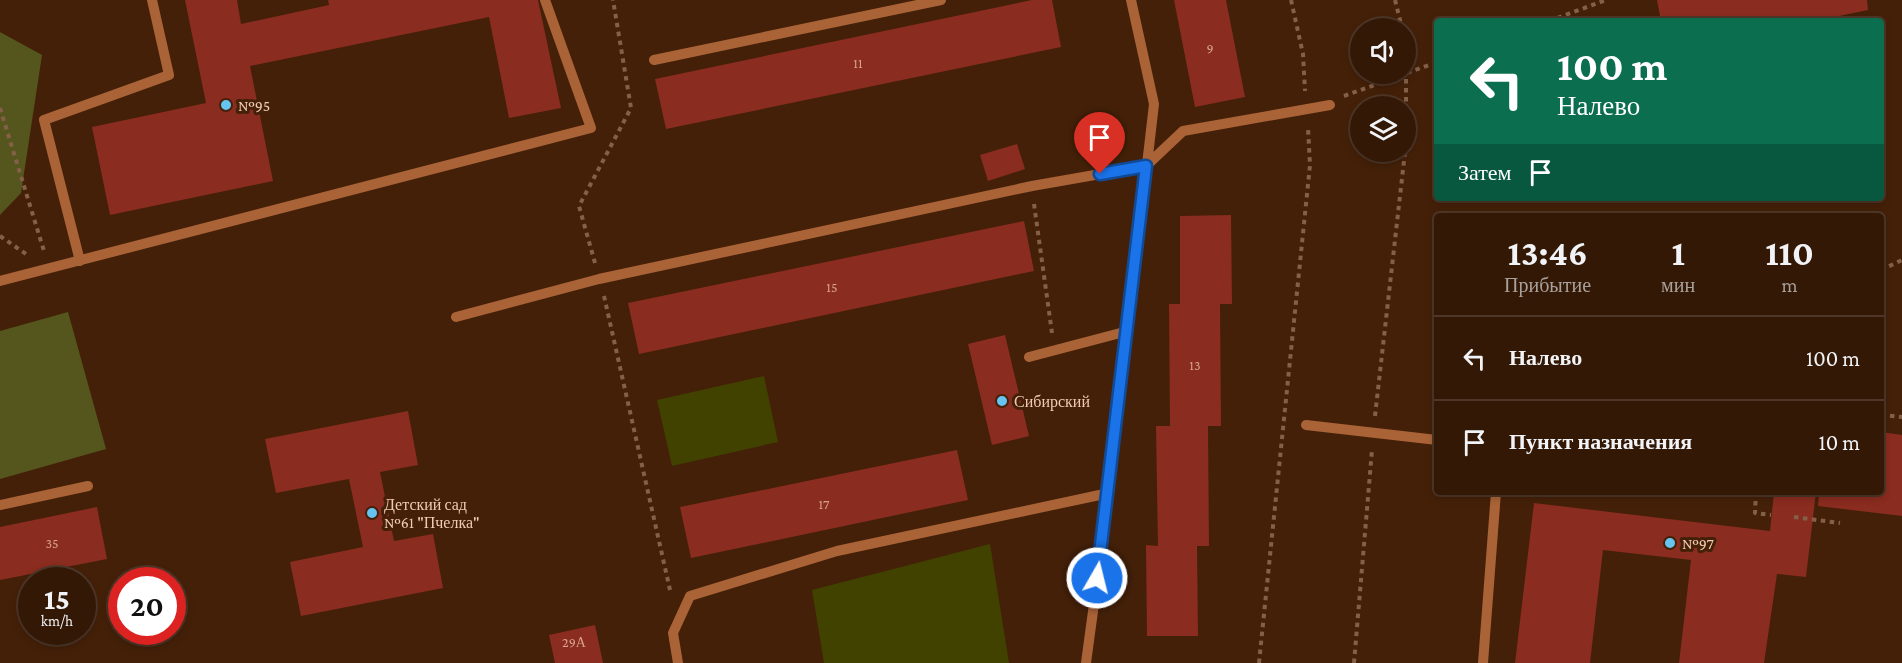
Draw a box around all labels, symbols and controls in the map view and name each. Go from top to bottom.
map controls [1350,18,1416,162]
button: sound [1350,18,1416,84]
house number: 9 [1206,40,1214,56]
icon: left [1458,42,1536,120]
text: 100 m [1557,42,1667,89]
house number: 11 [853,55,863,71]
text: Налево [1557,91,1640,121]
button: layers [1350,96,1416,162]
place label: №95 [238,97,270,114]
marker: №95 [219,98,233,112]
pin [1074,112,1125,174]
icon: arrive [1083,121,1116,154]
icon: arrive [1524,156,1557,189]
text: Затем [1458,160,1512,185]
text: 13:46 [1507,233,1588,273]
text: 1 [1671,233,1685,273]
text: 110 [1765,233,1814,273]
text: Прибытие [1504,274,1591,296]
text: мин [1661,274,1695,296]
text: m [1782,274,1798,296]
house number: 15 [826,279,838,295]
icon: left [1458,342,1491,375]
text: Налево [1509,345,1582,370]
text: 100 m [1806,346,1860,371]
house number: 13 [1189,357,1201,373]
place label: Сибирский [1014,393,1090,411]
marker: Сибирский [995,394,1009,408]
icon: arrive [1458,426,1491,459]
text: Пункт назначения [1509,429,1692,454]
text: 10 m [1818,430,1860,455]
place label: Детский сад №61 "Пчелка" [384,496,480,531]
house number: 17 [818,496,830,512]
marker: Детский сад №61 "Пчелка" [365,506,379,520]
house number: 35 [45,535,59,551]
place label: №97 [1682,535,1715,552]
marker: №97 [1663,536,1677,550]
position arrow [1065,546,1129,610]
speed limit sign: 20 [108,567,186,645]
text: 15 [44,582,70,615]
text: km/h [41,613,73,629]
house number: 29А [562,634,587,650]

